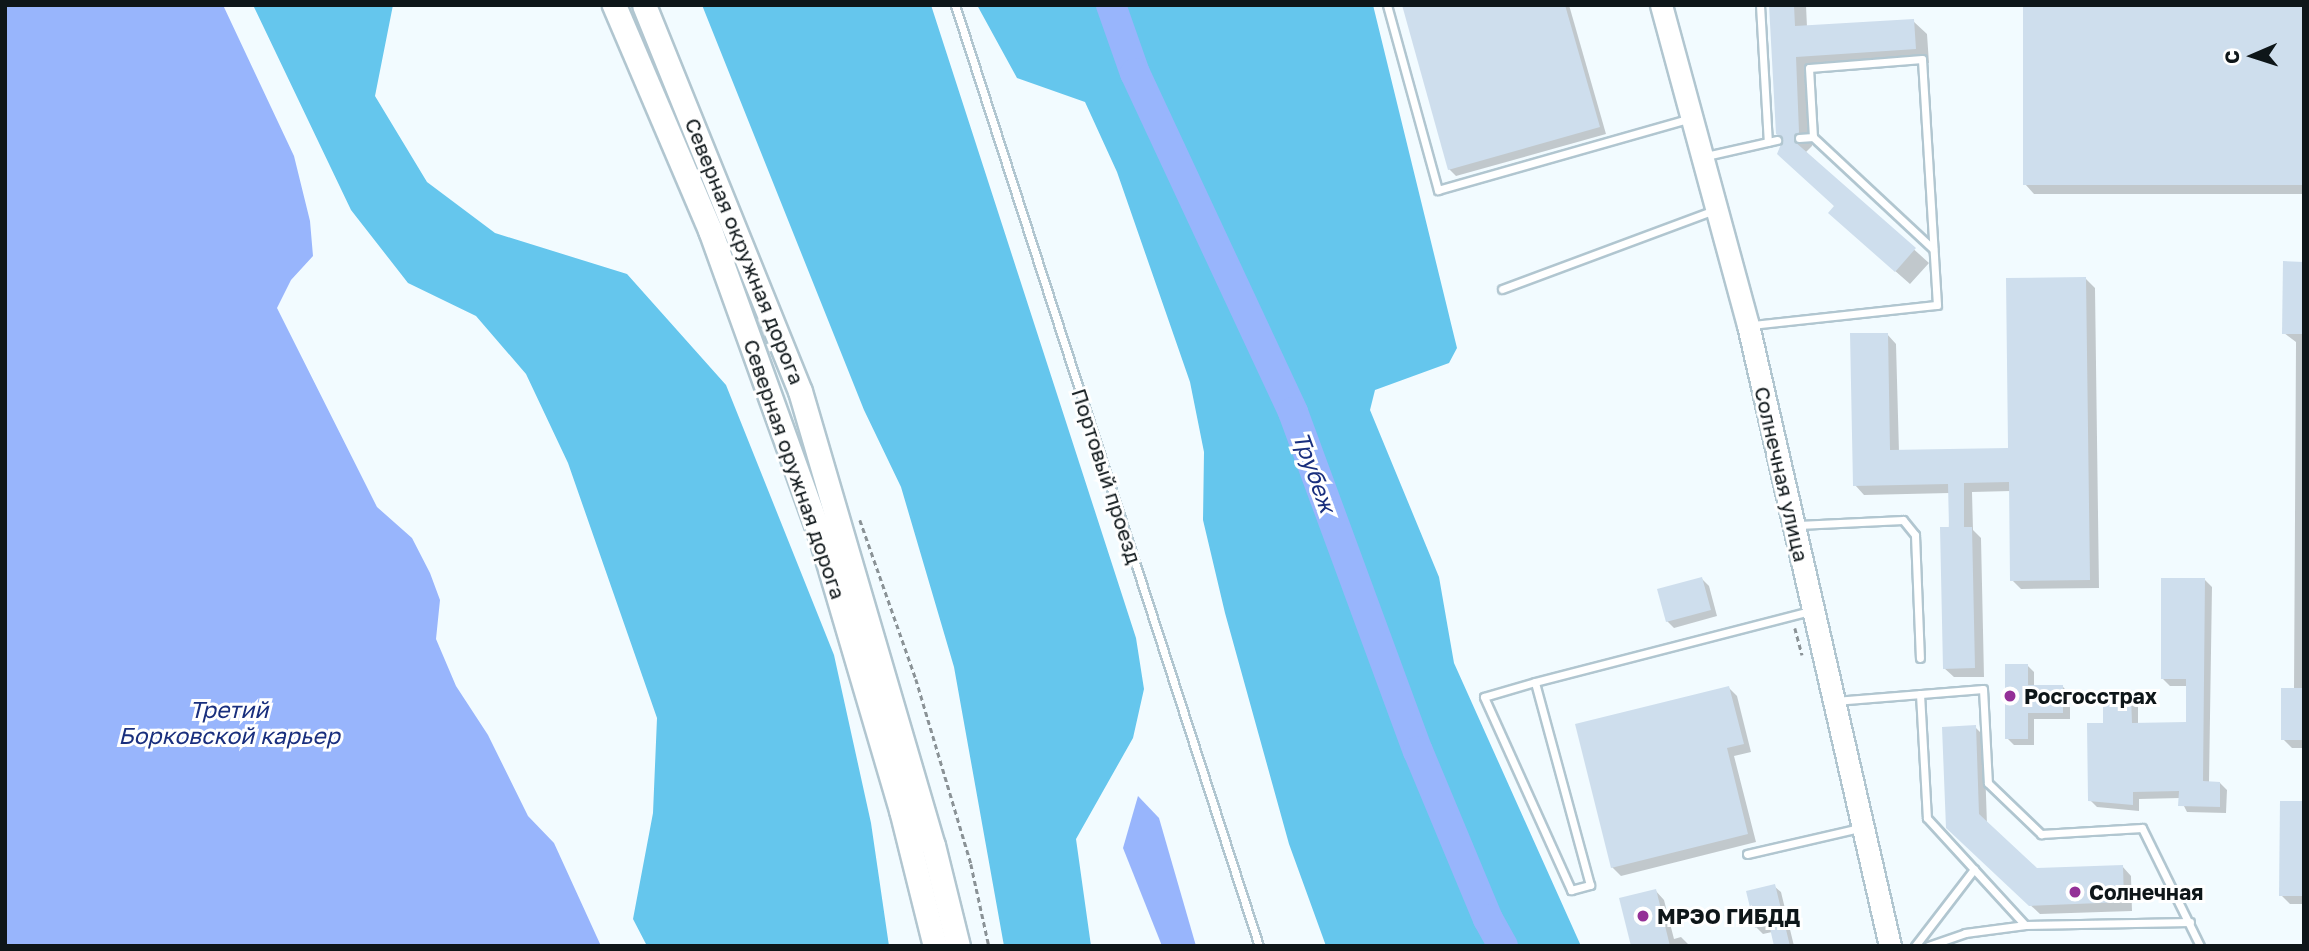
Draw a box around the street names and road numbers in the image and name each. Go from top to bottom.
street label: Северная окружная дорога [680,114,810,388]
street label: Северная оружная дорога [739,336,851,602]
street label: Солнечная улица [1750,384,1814,564]
street label: Портовый проезд [1067,385,1147,567]

